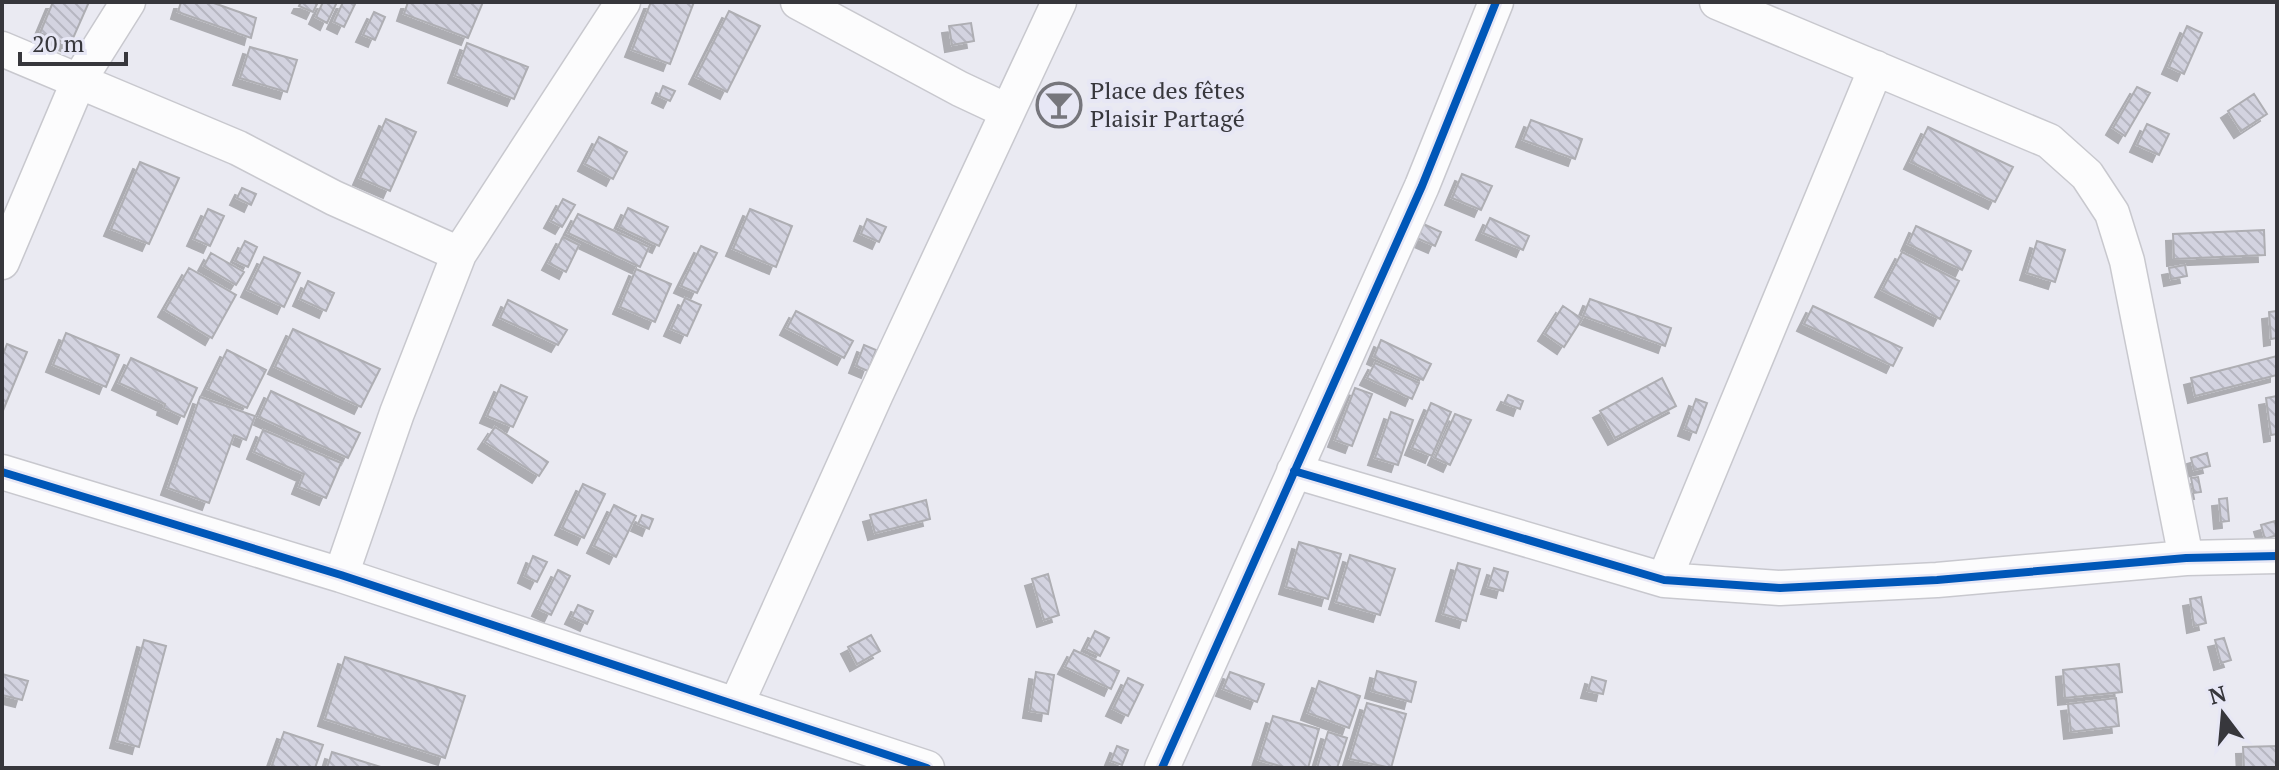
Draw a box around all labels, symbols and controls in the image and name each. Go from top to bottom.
scale bar [20,16,126,66]
text: 20 m [32,27,84,59]
place label: Place des fêtes Plaisir Partagé [1090,74,1245,134]
bar icon: Place des fêtes Plaisir Partagé [1035,81,1083,129]
north arrow [2183,674,2263,754]
text: N [2205,678,2230,711]

